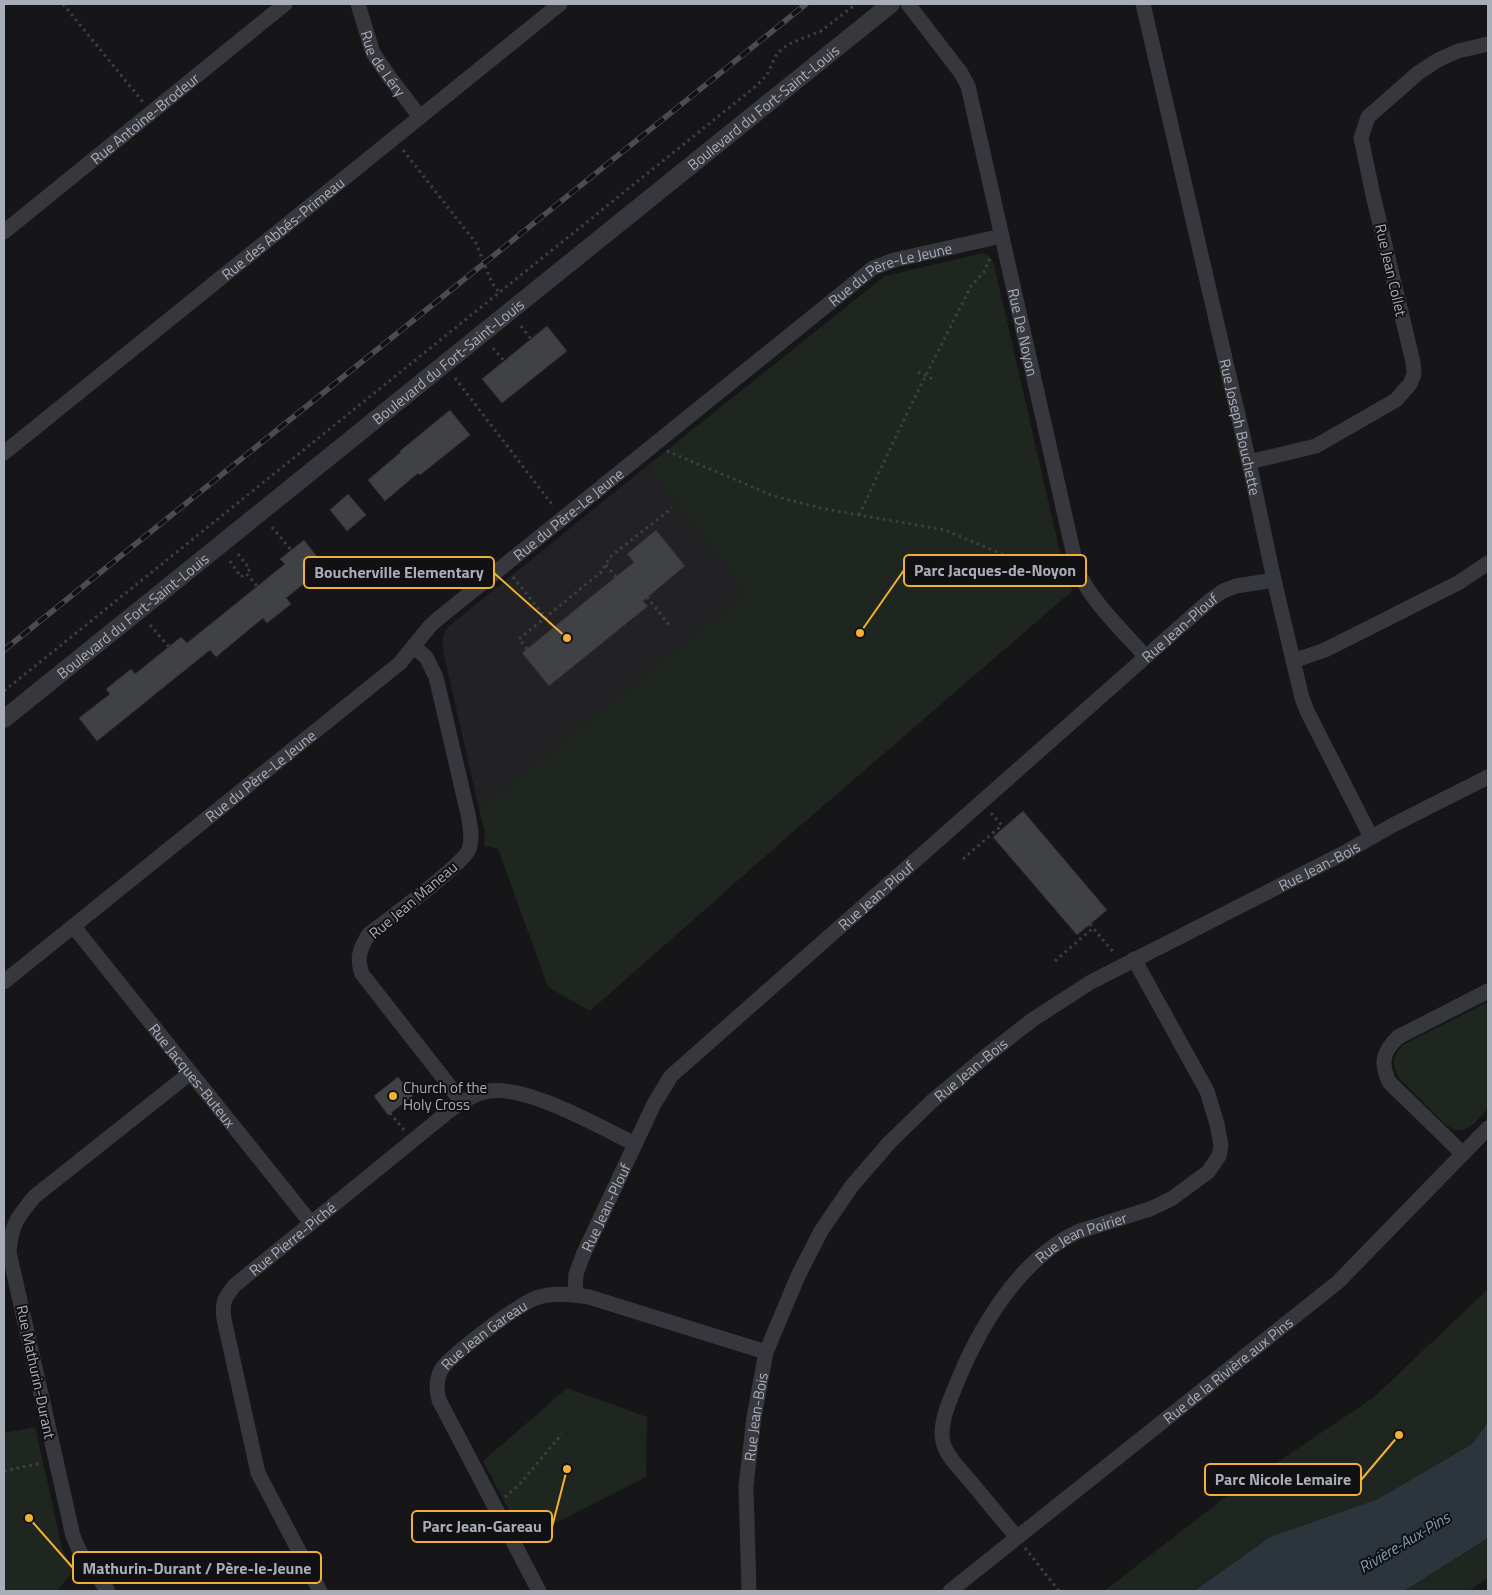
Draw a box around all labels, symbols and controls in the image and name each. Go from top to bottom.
street label: Rue de Léry [355,27,412,101]
street label: Boulevard du Fort-Saint-Louis [682,39,844,176]
street label: Rue Antoine-Brodeur [85,67,204,169]
street label: Rue des Abbés-Primeau [216,171,349,285]
street label: Rue Jean Collet [1369,221,1413,319]
street label: Rue du Père-Le Jeune [823,236,954,311]
street label: Rue De Noyon [1002,286,1045,378]
street label: Boulevard du Fort-Saint-Louis [367,293,529,430]
street label: Rue Joseph Bouchette [1214,356,1267,497]
street label: Rue du Père-Le Jeune [508,462,628,566]
street label: Boulevard du Fort-Saint-Louis [51,547,214,684]
callout: Parc Jacques-de-Noyon [904,555,1086,586]
callout: Boucherville Elementary [304,557,494,588]
text: Parc Jacques-de-Noyon [914,558,1076,582]
text: Boucherville Elementary [314,560,484,584]
street label: Rue Jean-Plouf [1136,587,1222,667]
street label: Rue du Père-Le Jeune [200,724,321,827]
street label: Rue Jean-Bois [1274,835,1364,896]
street label: Rue Jean-Plouf [832,855,919,935]
street label: Rue Jean Maneau [363,856,463,944]
street label: Rue Jacques-Buteux [144,1018,242,1133]
street label: Rue Jean-Bois [929,1032,1012,1107]
place label: Church of the Holy Cross [403,1076,487,1116]
marker: Church of the Holy Cross [387,1090,399,1102]
street label: Rue Jean-Plouf [575,1159,636,1255]
street label: Rue Pierre-Piché [244,1196,341,1281]
street label: Rue Jean Poirier [1029,1206,1130,1268]
street label: Rue Jean Gareau [435,1294,531,1375]
street label: Rue Mathurin-Durant [11,1303,62,1442]
street label: Rue de la Rivière aux Pins [1158,1311,1298,1429]
street label: Rue Jean-Bois [737,1370,774,1462]
callout: Parc Nicole Lemaire [1205,1464,1361,1495]
text: Parc Nicole Lemaire [1215,1467,1351,1491]
water label: Rivière-Aux-Pins [1354,1505,1455,1579]
callout: Parc Jean-Gareau [412,1511,552,1542]
text: Parc Jean-Gareau [422,1514,542,1538]
callout: Mathurin-Durant / Père-le-Jeune [73,1552,321,1583]
text: Mathurin-Durant / Père-le-Jeune [83,1556,311,1580]

